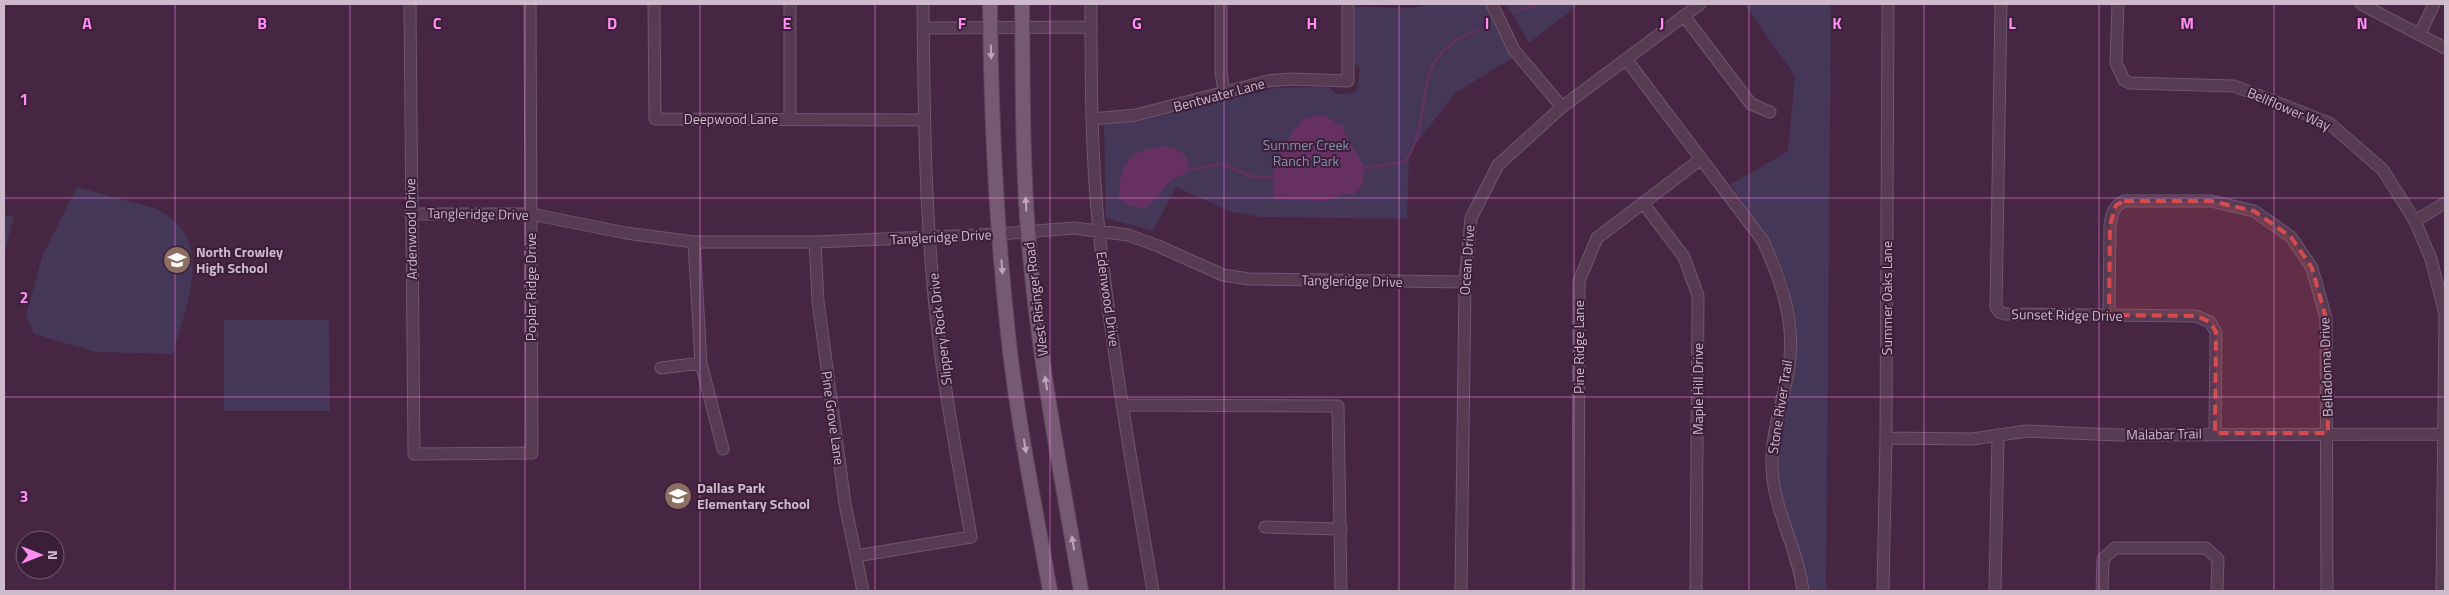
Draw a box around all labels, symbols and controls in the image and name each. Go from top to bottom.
text: A [82,11,92,35]
text: B [257,11,267,35]
text: C [433,11,442,35]
text: D [607,11,617,35]
text: E [783,11,792,35]
text: F [958,11,967,35]
text: G [1132,11,1142,35]
text: H [1307,11,1317,35]
text: I [1485,11,1489,35]
text: J [1660,11,1664,35]
text: K [1832,11,1842,35]
text: L [2008,11,2016,35]
text: M [2180,11,2194,35]
text: N [2356,11,2368,35]
one-way arrow [987,45,995,61]
street label: Bentwater Lane [1171,72,1267,117]
street label: Bellflower Way [2244,82,2334,136]
text: 1 [20,87,28,111]
street label: Deepwood Lane [684,108,778,129]
park label: Summer Creek Ranch Park [1263,134,1350,171]
street label: Ardenwood Drive [399,178,422,280]
one-way arrow [1022,196,1030,212]
street label: Tangleridge Drive [427,202,529,225]
street label: Tangleridge Drive [890,223,992,250]
street label: Ocean Drive [1454,224,1479,296]
street label: Poplar Ridge Drive [520,233,541,341]
place label: North Crowley High School [196,241,283,278]
street label: West Risinger Road [1018,241,1053,357]
street label: Summer Oaks Lane [1876,241,1897,355]
school or university icon: North Crowley High School [162,245,192,275]
street label: Edenwood Drive [1091,250,1126,348]
one-way arrow [998,259,1006,275]
street label: Tangleridge Drive [1301,269,1403,292]
street label: Slippery Rock Drive [922,272,957,386]
text: 2 [20,285,28,309]
street label: Pine Ridge Lane [1568,300,1589,394]
street label: Sunset Ridge Drive [2011,303,2123,326]
street label: Belladonna Drive [2313,317,2338,417]
street label: Maple Hill Drive [1687,343,1708,435]
street label: Stone River Trail [1762,358,1797,456]
street label: Pine Grove Lane [817,370,850,466]
one-way arrow [1042,374,1050,390]
street label: Malabar Trail [2126,422,2202,445]
one-way arrow [1021,438,1029,454]
place label: Dallas Park Elementary School [697,477,810,514]
school or university icon: Dallas Park Elementary School [663,481,693,511]
text: 3 [20,484,28,508]
north arrow [15,530,65,580]
one-way arrow [1068,535,1076,551]
text: N [43,550,64,560]

